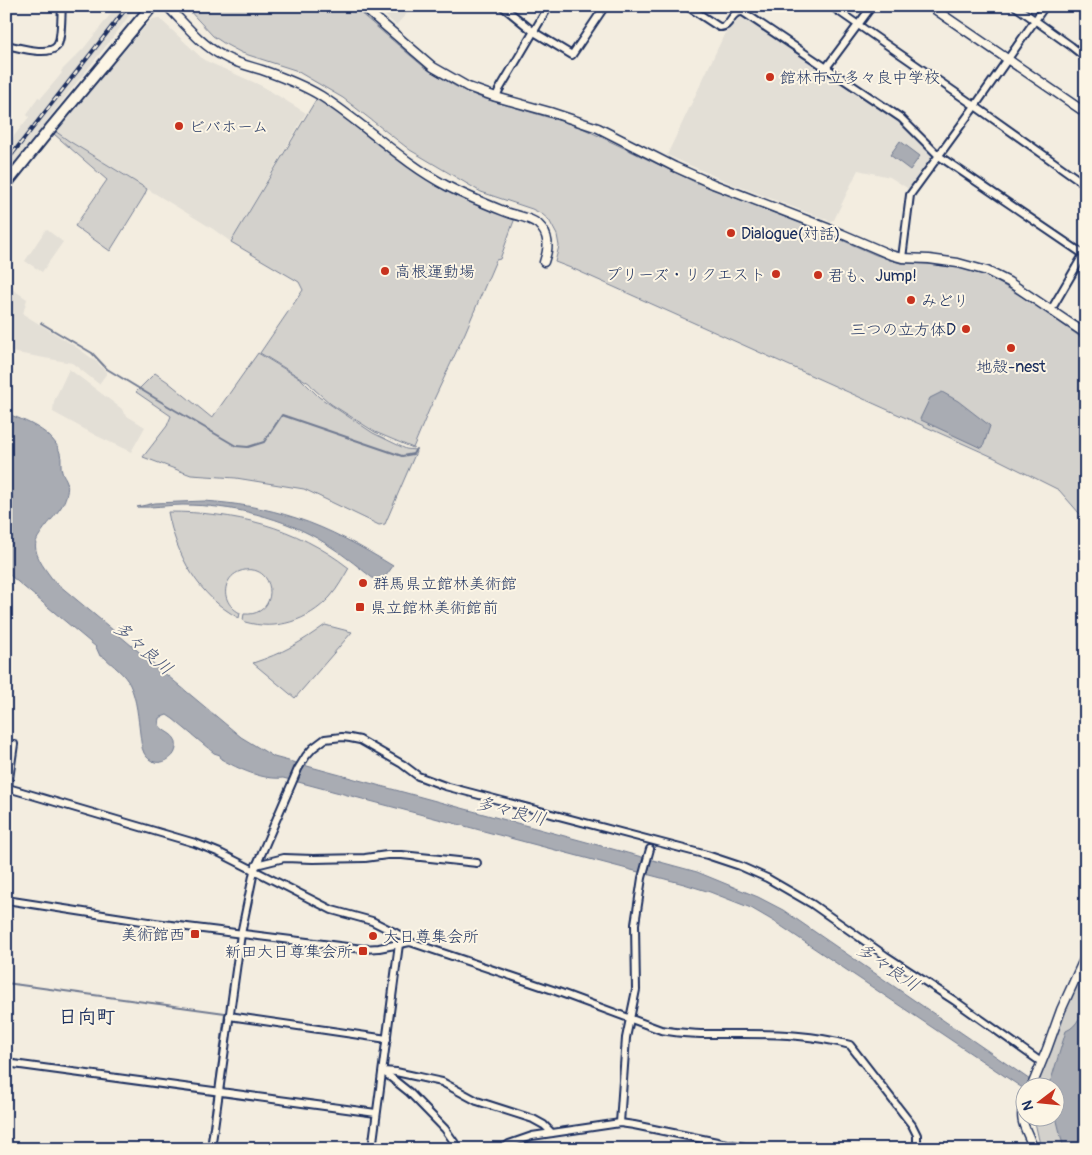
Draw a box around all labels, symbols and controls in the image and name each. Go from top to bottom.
place label: 館林市立多々良中学校 [780,68,940,88]
marker: 館林市立多々良中学校 [764,71,776,83]
place label: ビバホーム [189,117,268,137]
marker: ビバホーム [173,120,185,132]
place label: Dialogue(対話) [741,224,840,244]
marker: Dialogue(対話) [725,227,737,239]
place label: 高根運動場 [395,262,475,282]
marker: 高根運動場 [379,265,391,277]
place label: プリーズ・リクエスト [606,265,766,285]
place label: 君も、Jump! [828,266,917,286]
marker: プリーズ・リクエスト [770,268,782,280]
marker: 君も、Jump! [812,269,824,281]
place label: みどり [921,291,969,311]
marker: みどり [905,294,917,306]
place label: 三つの立方体D [850,320,956,340]
marker: 三つの立方体D [960,323,972,335]
marker: 地殻-nest [1005,342,1017,354]
place label: 地殻-nest [976,357,1046,377]
place label: 群馬県立館林美術館 [373,574,517,594]
marker: 群馬県立館林美術館 [357,577,369,589]
place label: 県立館林美術館前 [370,598,498,618]
marker: 県立館林美術館前 [354,601,366,613]
water label: 多々良川 [108,616,177,681]
water label: 多々良川 [473,792,549,831]
place label: 美術館西 [121,925,185,945]
place label: 大日尊集会所 [383,927,479,947]
marker: 美術館西 [189,928,201,940]
marker: 大日尊集会所 [367,930,379,942]
water label: 多々良川 [851,938,924,997]
place label: 新田大日尊集会所 [225,942,353,962]
marker: 新田大日尊集会所 [357,945,369,957]
district label: 日向町 [58,1005,116,1029]
north arrow [1014,1078,1064,1128]
text: N [1019,1099,1037,1112]

